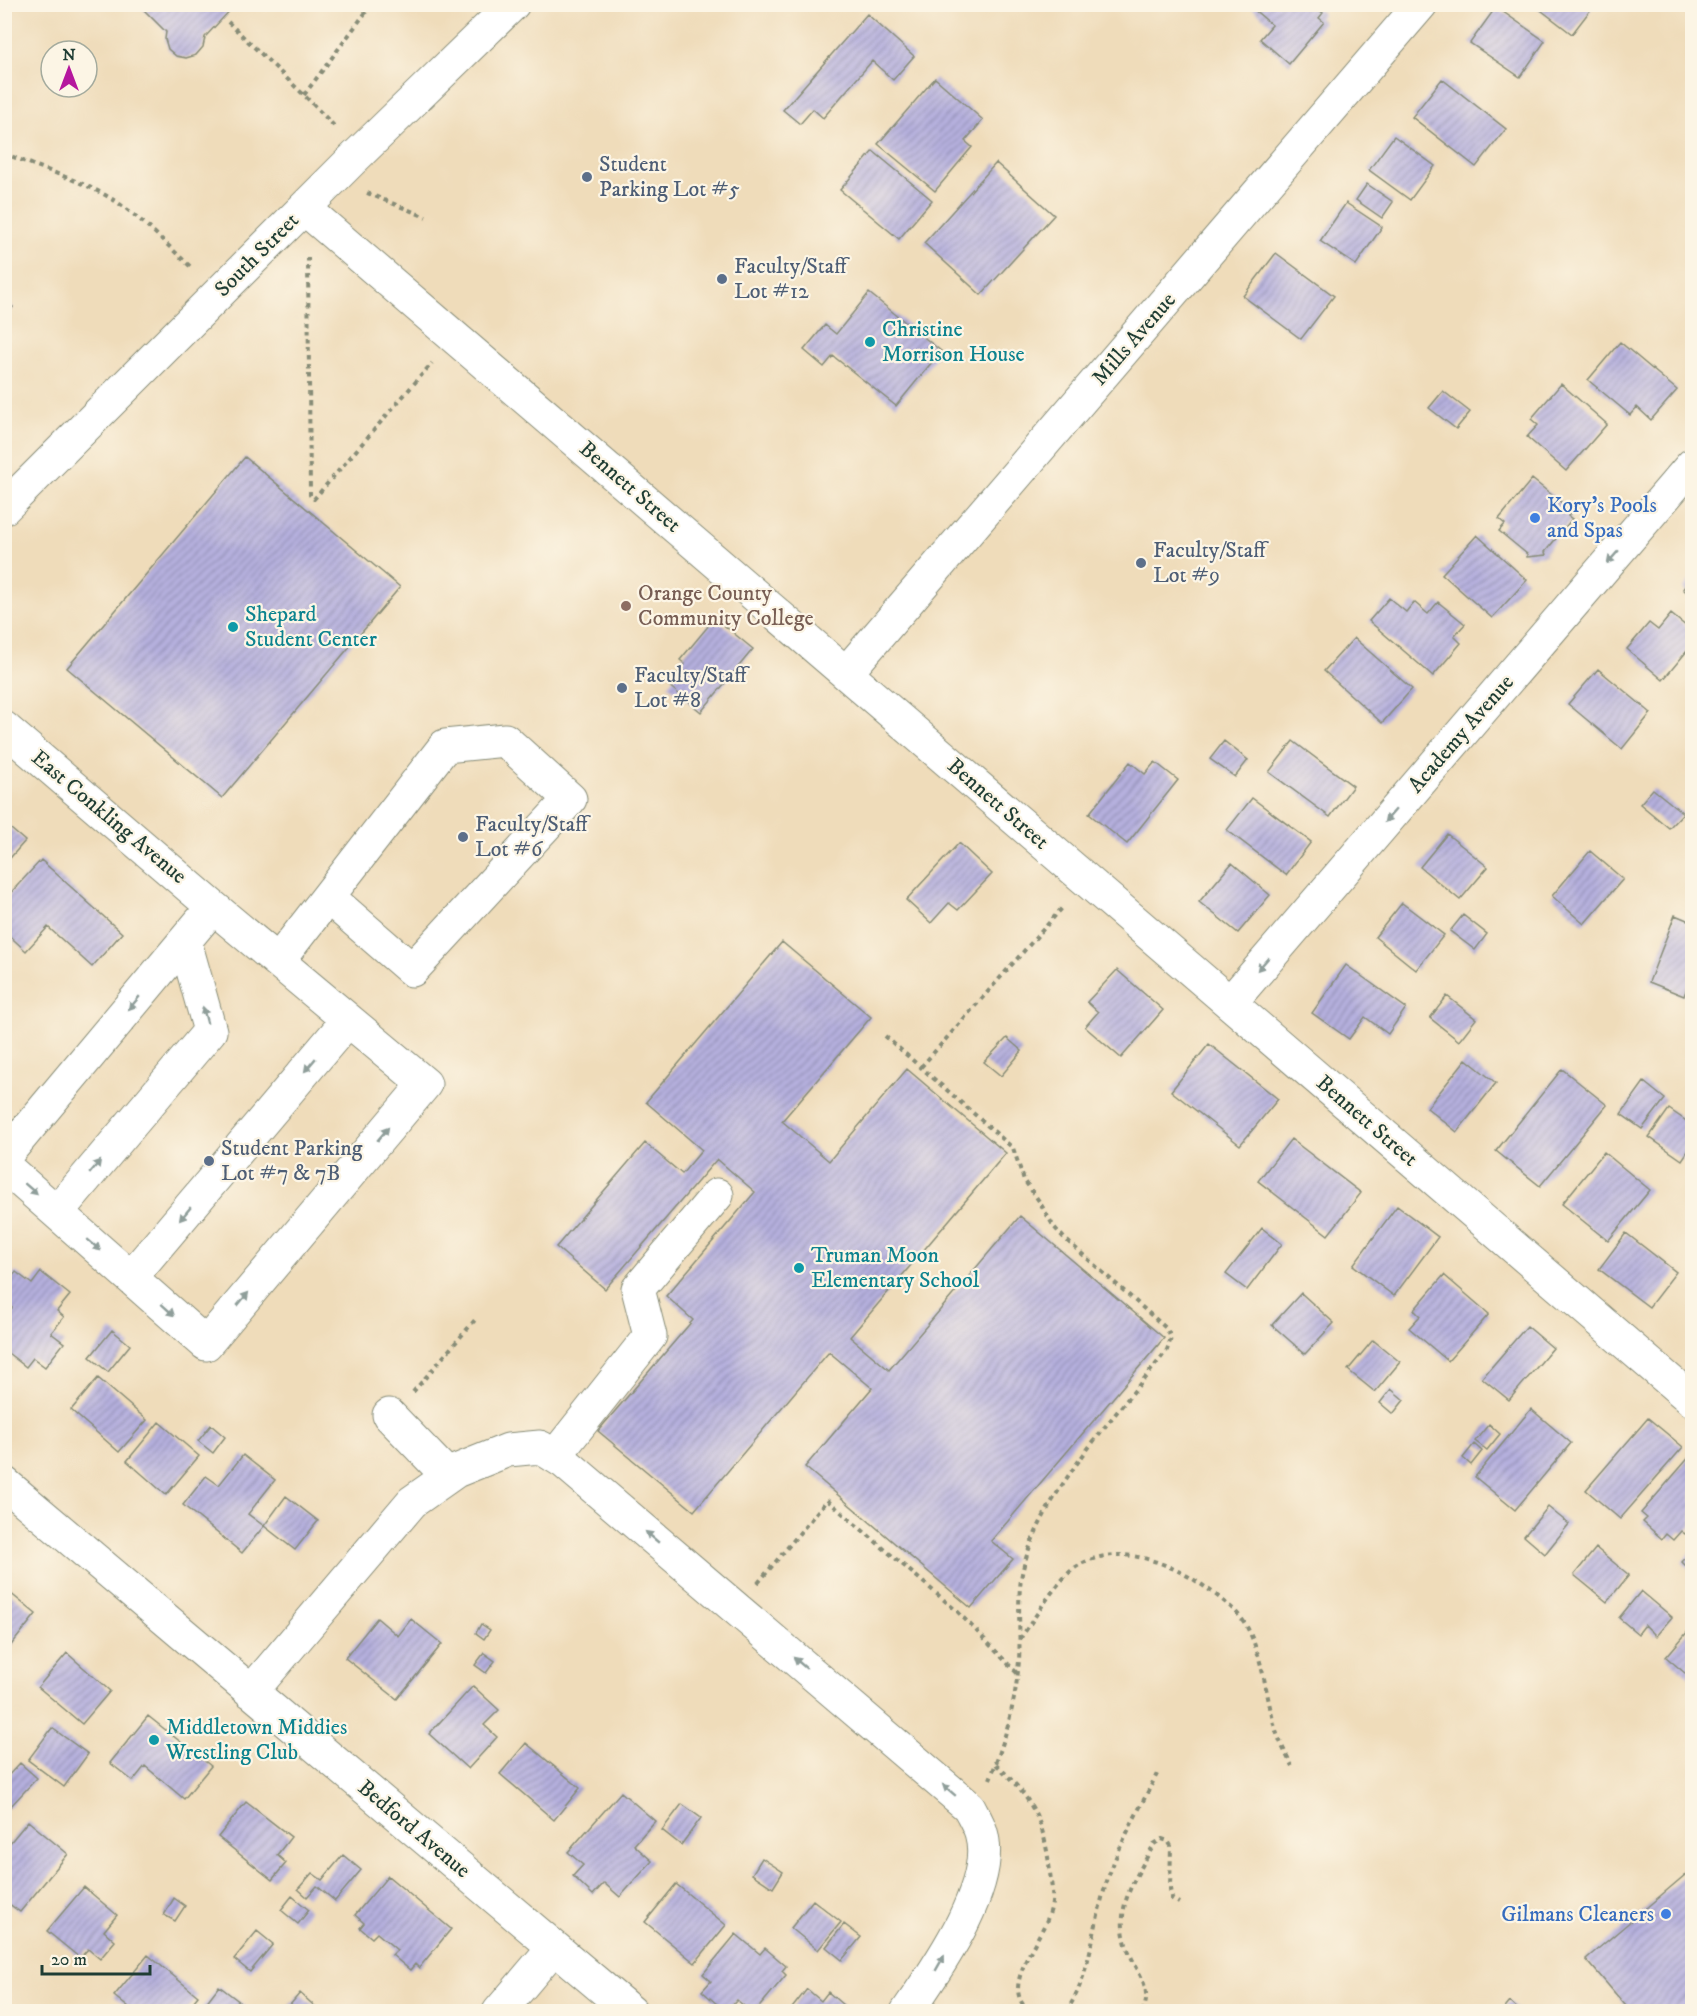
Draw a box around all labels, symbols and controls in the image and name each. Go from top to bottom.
north arrow [39,39,99,99]
text: N [62,45,76,65]
place label: Student Parking Lot #5 [599,151,740,203]
marker: Student Parking Lot #5 [580,170,594,184]
street label: South Street [209,207,305,303]
place label: Faculty/Staff Lot #12 [734,253,850,305]
marker: Faculty/Staff Lot #12 [715,272,729,286]
street label: Mills Avenue [1086,287,1182,391]
place label: Christine Morrison House [882,316,1025,368]
marker: Christine Morrison House [863,335,877,349]
street label: Bennett Street [574,436,686,538]
place label: Kory's Pools and Spas [1547,492,1657,544]
marker: Kory's Pools and Spas [1528,511,1542,525]
place label: Faculty/Staff Lot #9 [1153,537,1269,589]
one-way arrow [1607,549,1620,564]
marker: Faculty/Staff Lot #9 [1134,556,1148,570]
place label: Orange County Community College [638,580,814,632]
marker: Orange County Community College [619,599,633,613]
place label: Shepard Student Center [245,601,378,653]
marker: Shepard Student Center [226,620,240,634]
place label: Faculty/Staff Lot #8 [634,662,750,714]
street label: Academy Avenue [1402,669,1520,799]
marker: Faculty/Staff Lot #8 [615,681,629,695]
street label: East Conkling Avenue [26,744,192,890]
street label: Bennett Street [942,753,1054,855]
one-way arrow [1384,808,1397,823]
place label: Faculty/Staff Lot #6 [475,811,591,863]
marker: Faculty/Staff Lot #6 [456,830,470,844]
one-way arrow [1257,956,1270,971]
one-way arrow [128,995,141,1010]
one-way arrow [200,1006,209,1024]
one-way arrow [304,1057,317,1073]
street label: Bennett Street [1311,1070,1423,1172]
one-way arrow [376,1126,389,1142]
place label: Student Parking Lot #7 & 7B [221,1135,363,1187]
marker: Student Parking Lot #7 & 7B [202,1154,216,1168]
one-way arrow [88,1159,101,1175]
one-way arrow [23,1182,38,1195]
one-way arrow [179,1206,192,1221]
one-way arrow [86,1238,101,1251]
place label: Truman Moon Elementary School [811,1242,980,1294]
marker: Truman Moon Elementary School [792,1261,806,1275]
one-way arrow [237,1291,250,1307]
one-way arrow [161,1303,176,1317]
one-way arrow [644,1530,660,1543]
one-way arrow [793,1657,808,1670]
place label: Middletown Middies Wrestling Club [165,1714,347,1766]
marker: Middletown Middies Wrestling Club [147,1733,161,1747]
street label: Bedford Avenue [352,1774,476,1884]
one-way arrow [942,1784,957,1797]
place label: Gilmans Cleaners [1501,1901,1654,1928]
marker: Gilmans Cleaners [1659,1907,1673,1921]
scale bar [42,1938,150,1976]
text: 20 m [51,1949,87,1971]
one-way arrow [934,1955,945,1971]

